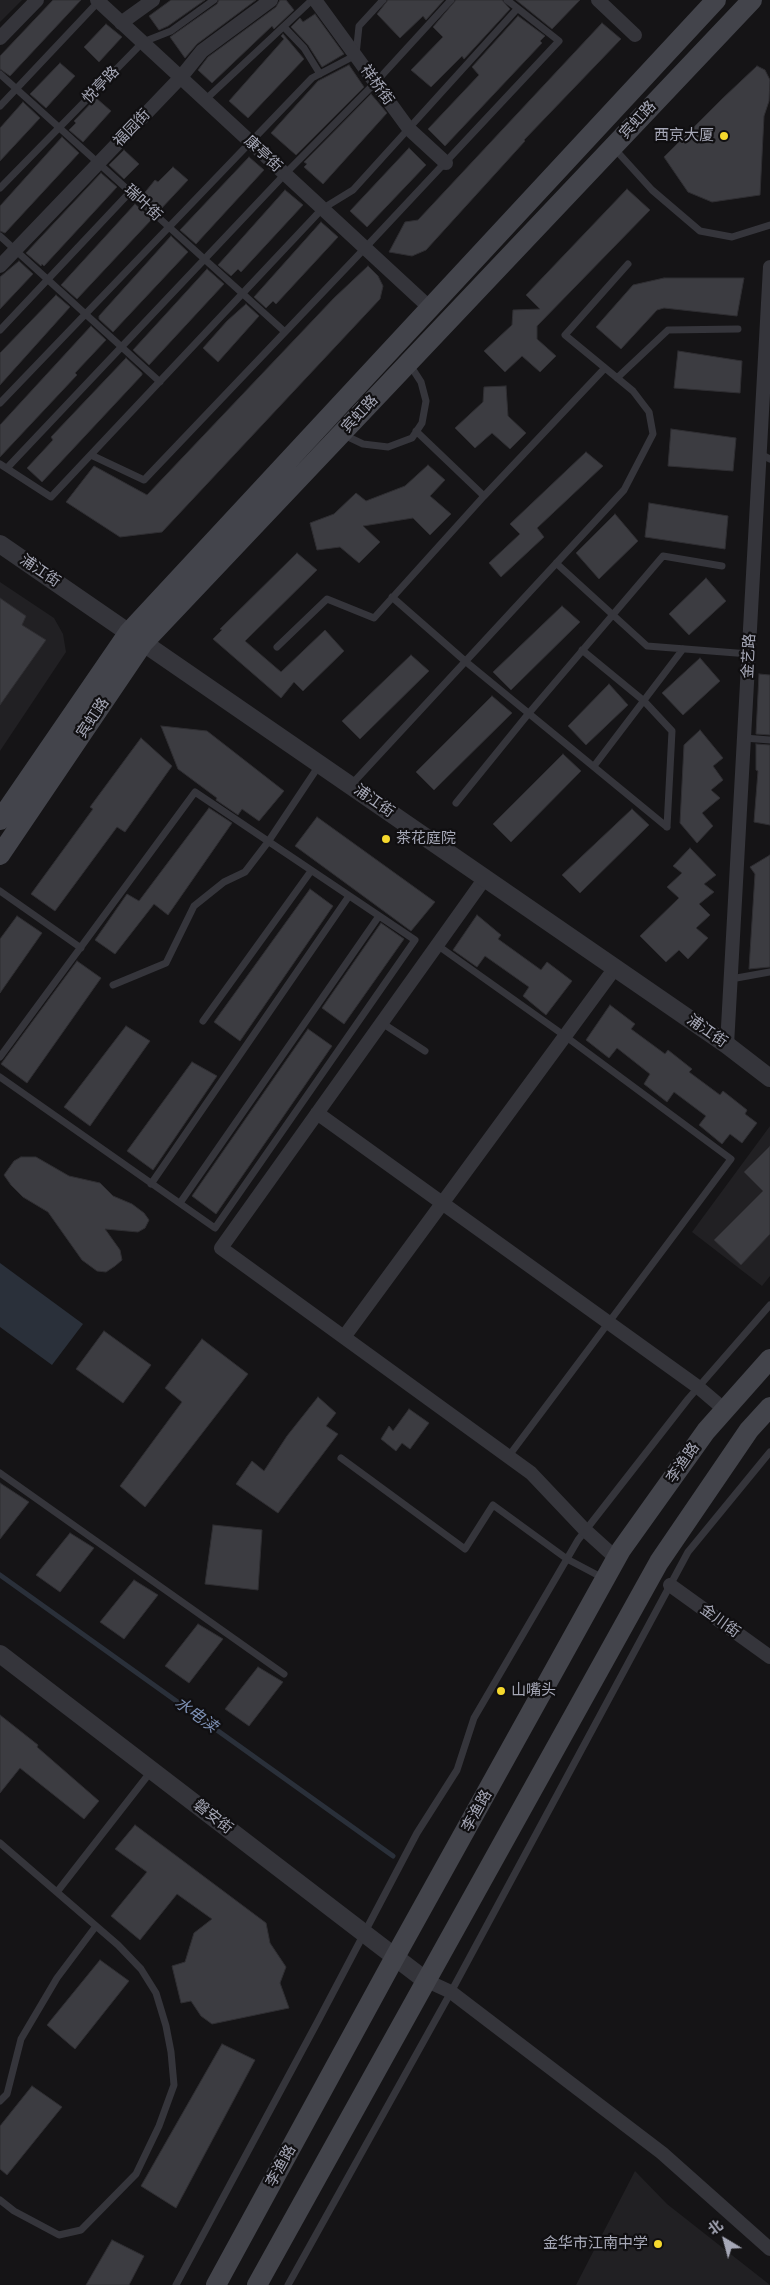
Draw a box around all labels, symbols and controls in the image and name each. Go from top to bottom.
street label: 祥桥街 [356,62,398,108]
street label: 悦亭路 [79,63,123,107]
street label: 宾虹路 [616,97,660,143]
street label: 福园街 [110,106,154,150]
place label: 西京大厦 [654,127,714,145]
marker: 西京大厦 [718,130,730,142]
street label: 康亭街 [240,132,286,176]
street label: 瑞叶街 [120,181,166,225]
street label: 宾虹路 [338,391,382,437]
street label: 浦江街 [16,551,64,591]
street label: 金艺路 [739,633,759,679]
street label: 宾虹路 [73,694,113,742]
street label: 浦江街 [350,781,398,821]
place label: 茶花庭院 [396,830,456,848]
marker: 茶花庭院 [380,833,392,845]
street label: 浦江街 [683,1011,731,1051]
street label: 李渔路 [663,1439,703,1487]
street label: 金川街 [697,1600,743,1642]
place label: 山嘴头 [511,1682,556,1700]
marker: 山嘴头 [495,1685,507,1697]
water label: 水电渎 [171,1693,221,1737]
street label: 李渔路 [458,1787,496,1835]
street label: 磐安街 [190,1796,236,1838]
street label: 李渔路 [262,2142,300,2190]
north arrow [700,2215,750,2265]
text: 北 [705,2217,726,2239]
place label: 金华市江南中学 [543,2235,648,2253]
marker: 金华市江南中学 [652,2238,664,2250]

